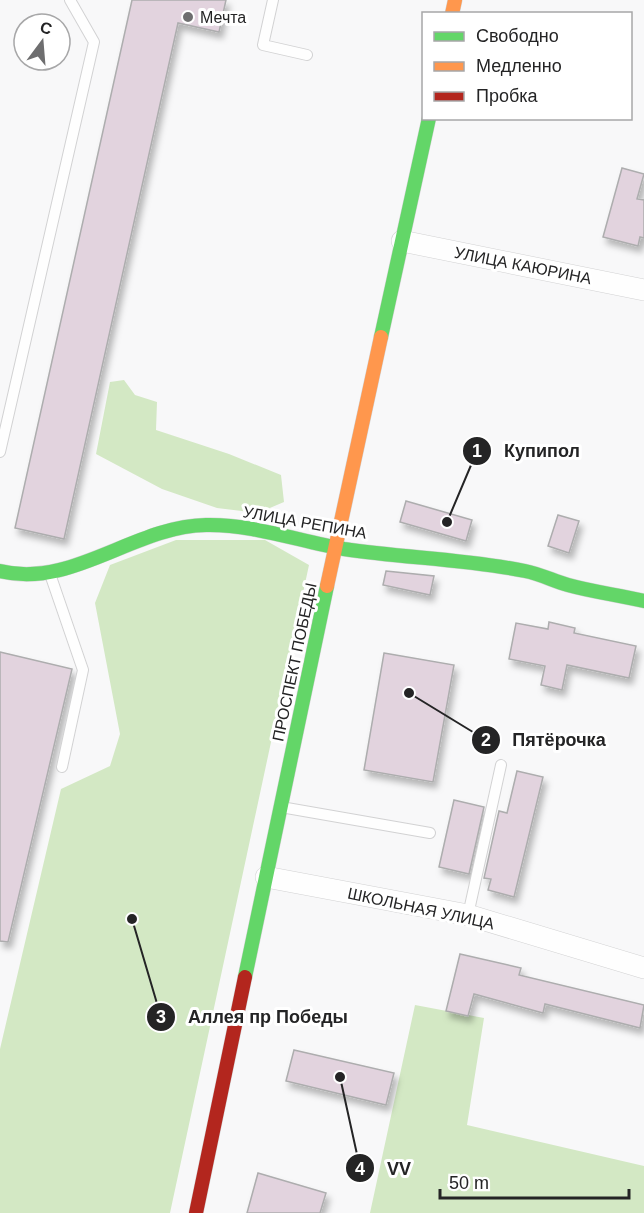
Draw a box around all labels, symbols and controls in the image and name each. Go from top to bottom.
place label: Мечта [200,9,246,26]
marker: Мечта [181,10,195,24]
north arrow [12,12,72,72]
legend [422,12,632,120]
text: С [38,18,54,38]
text: Свободно [476,26,559,46]
text: Медленно [476,56,562,76]
text: Пробка [476,86,539,106]
street label: УЛИЦА КАЮРИНА [453,244,593,287]
callout: Купипол [462,433,592,469]
text: 1 [472,441,482,461]
text: Купипол [504,441,580,461]
street label: УЛИЦА РЕПИНА [242,503,368,542]
street label: ПРОСПЕКТ ПОБЕДЫ [269,581,320,743]
callout: Пятёрочка [471,722,618,758]
text: 2 [481,730,491,750]
text: Пятёрочка [512,730,607,750]
street label: ШКОЛЬНАЯ УЛИЦА [346,885,496,932]
callout: Аллея пр Победы [146,999,360,1035]
text: 3 [156,1007,166,1027]
text: Аллея пр Победы [188,1007,348,1027]
callout: VV [345,1150,423,1186]
text: 4 [355,1159,365,1179]
text: VV [387,1159,411,1179]
scale bar [440,1162,629,1200]
text: 50 m [449,1173,489,1193]

